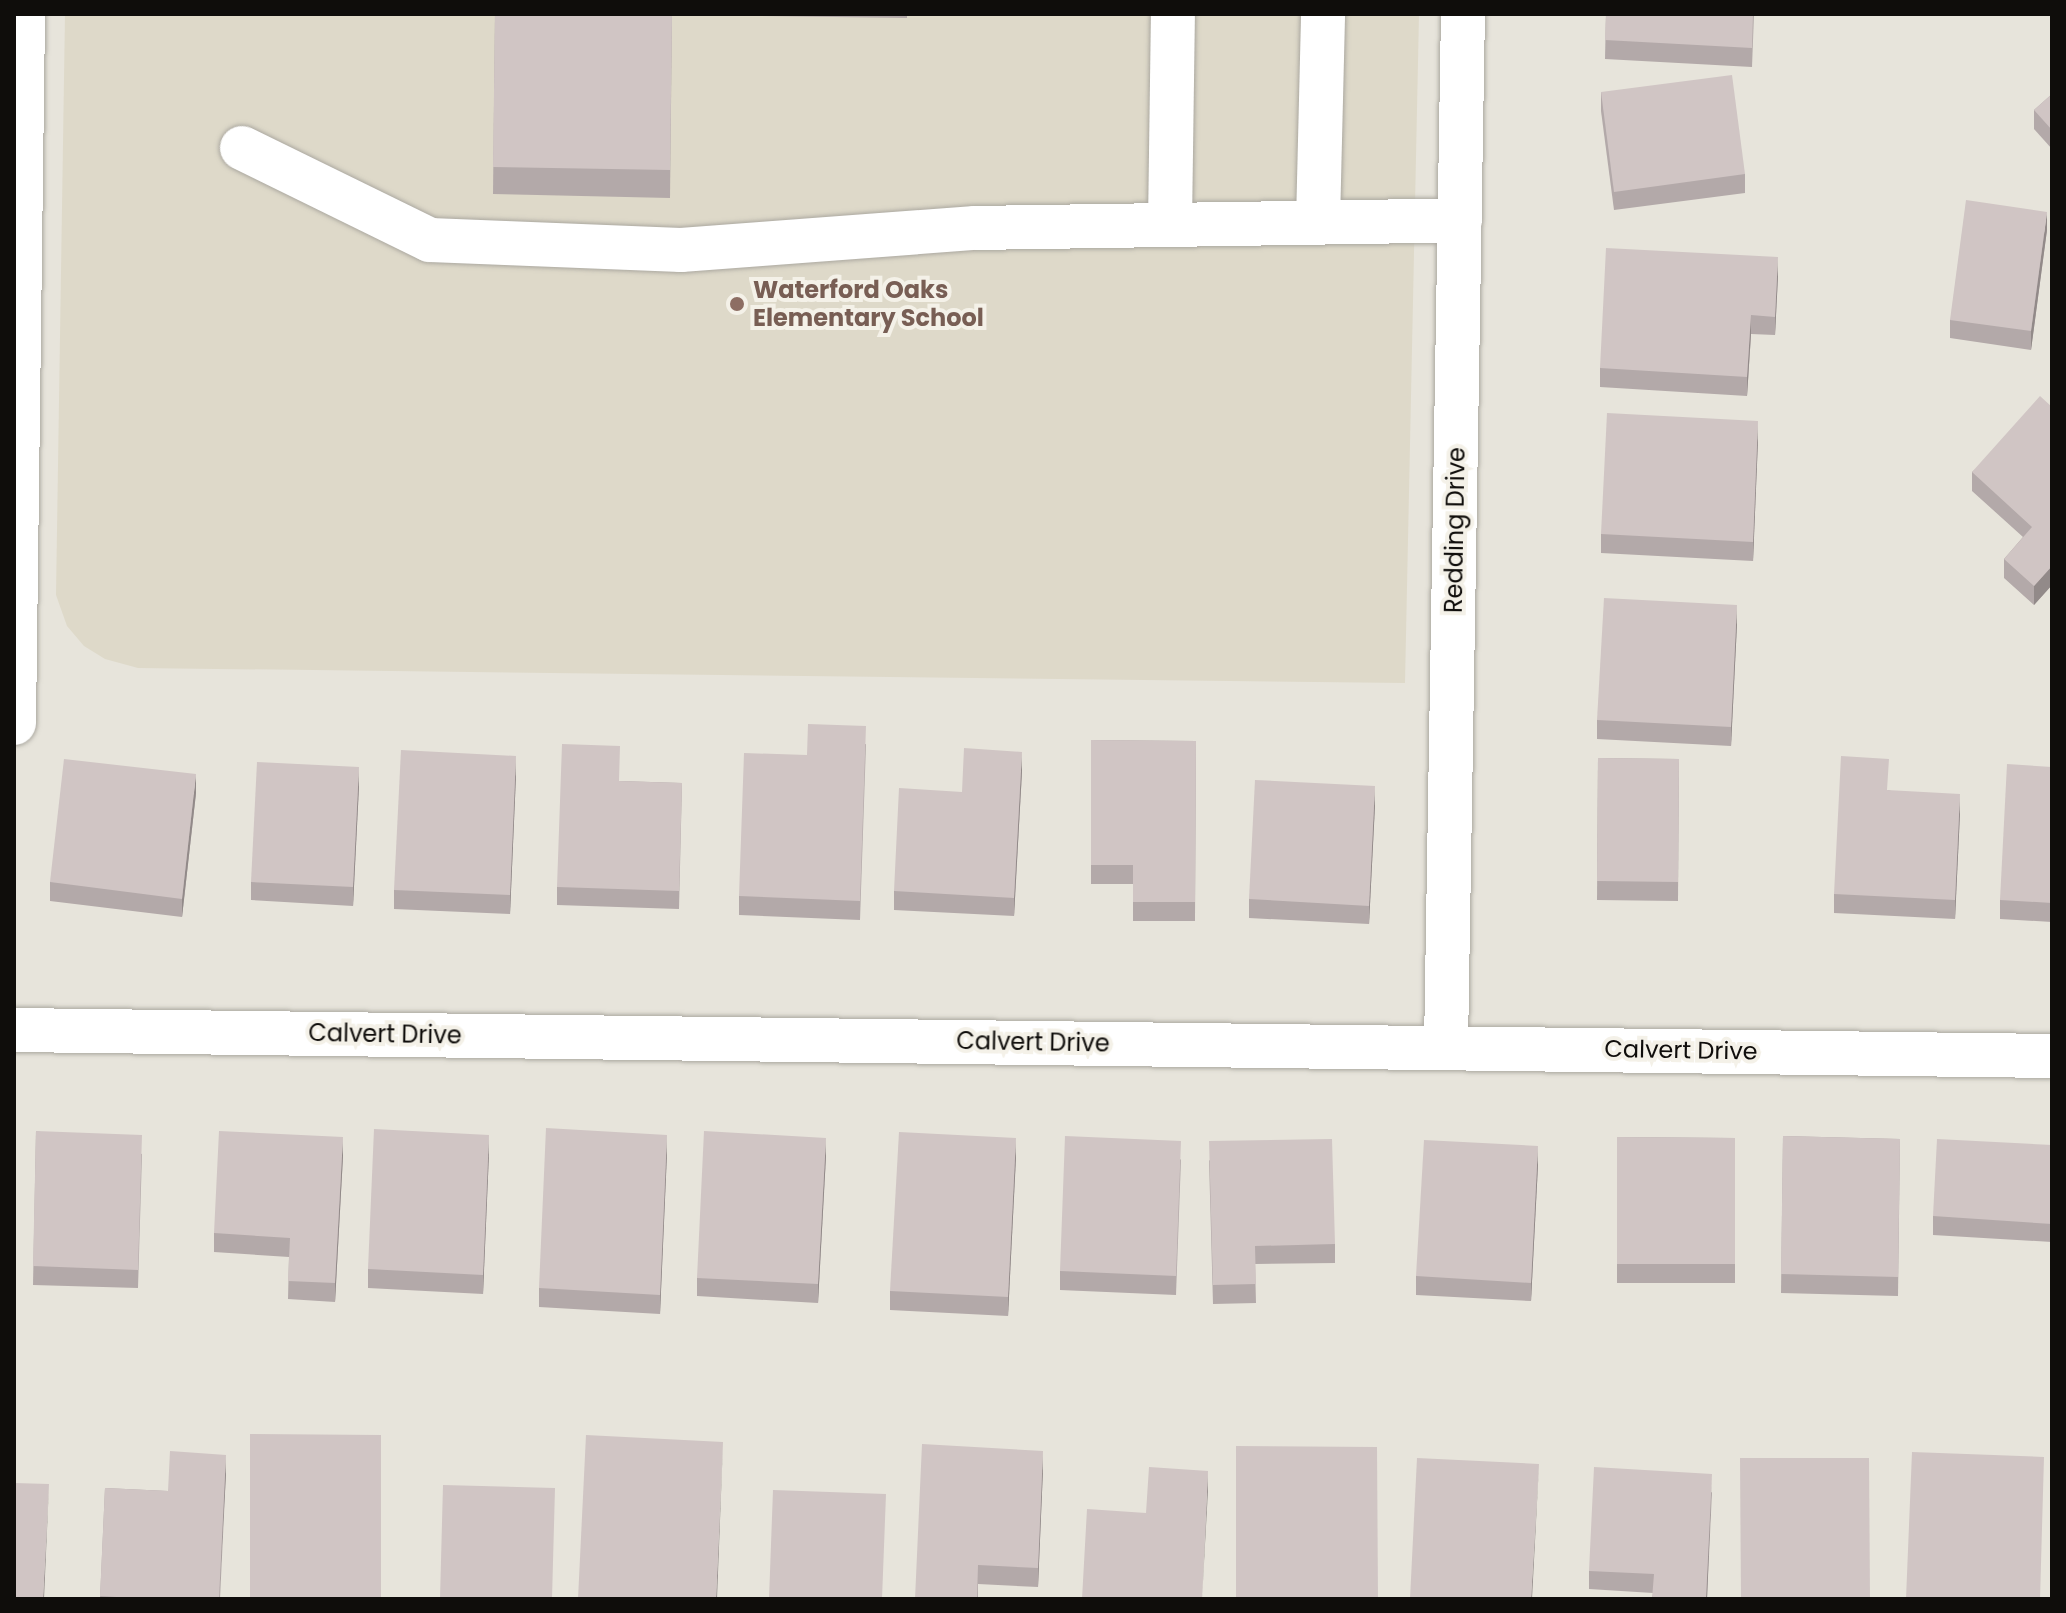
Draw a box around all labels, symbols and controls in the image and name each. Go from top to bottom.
place label: Waterford Oaks Elementary School [753,276,984,332]
marker: Waterford Oaks Elementary School [728,295,746,313]
street label: Redding Drive [1439,447,1471,613]
street label: Calvert Drive [308,1018,462,1050]
street label: Calvert Drive [956,1026,1110,1058]
street label: Calvert Drive [1604,1034,1758,1066]

